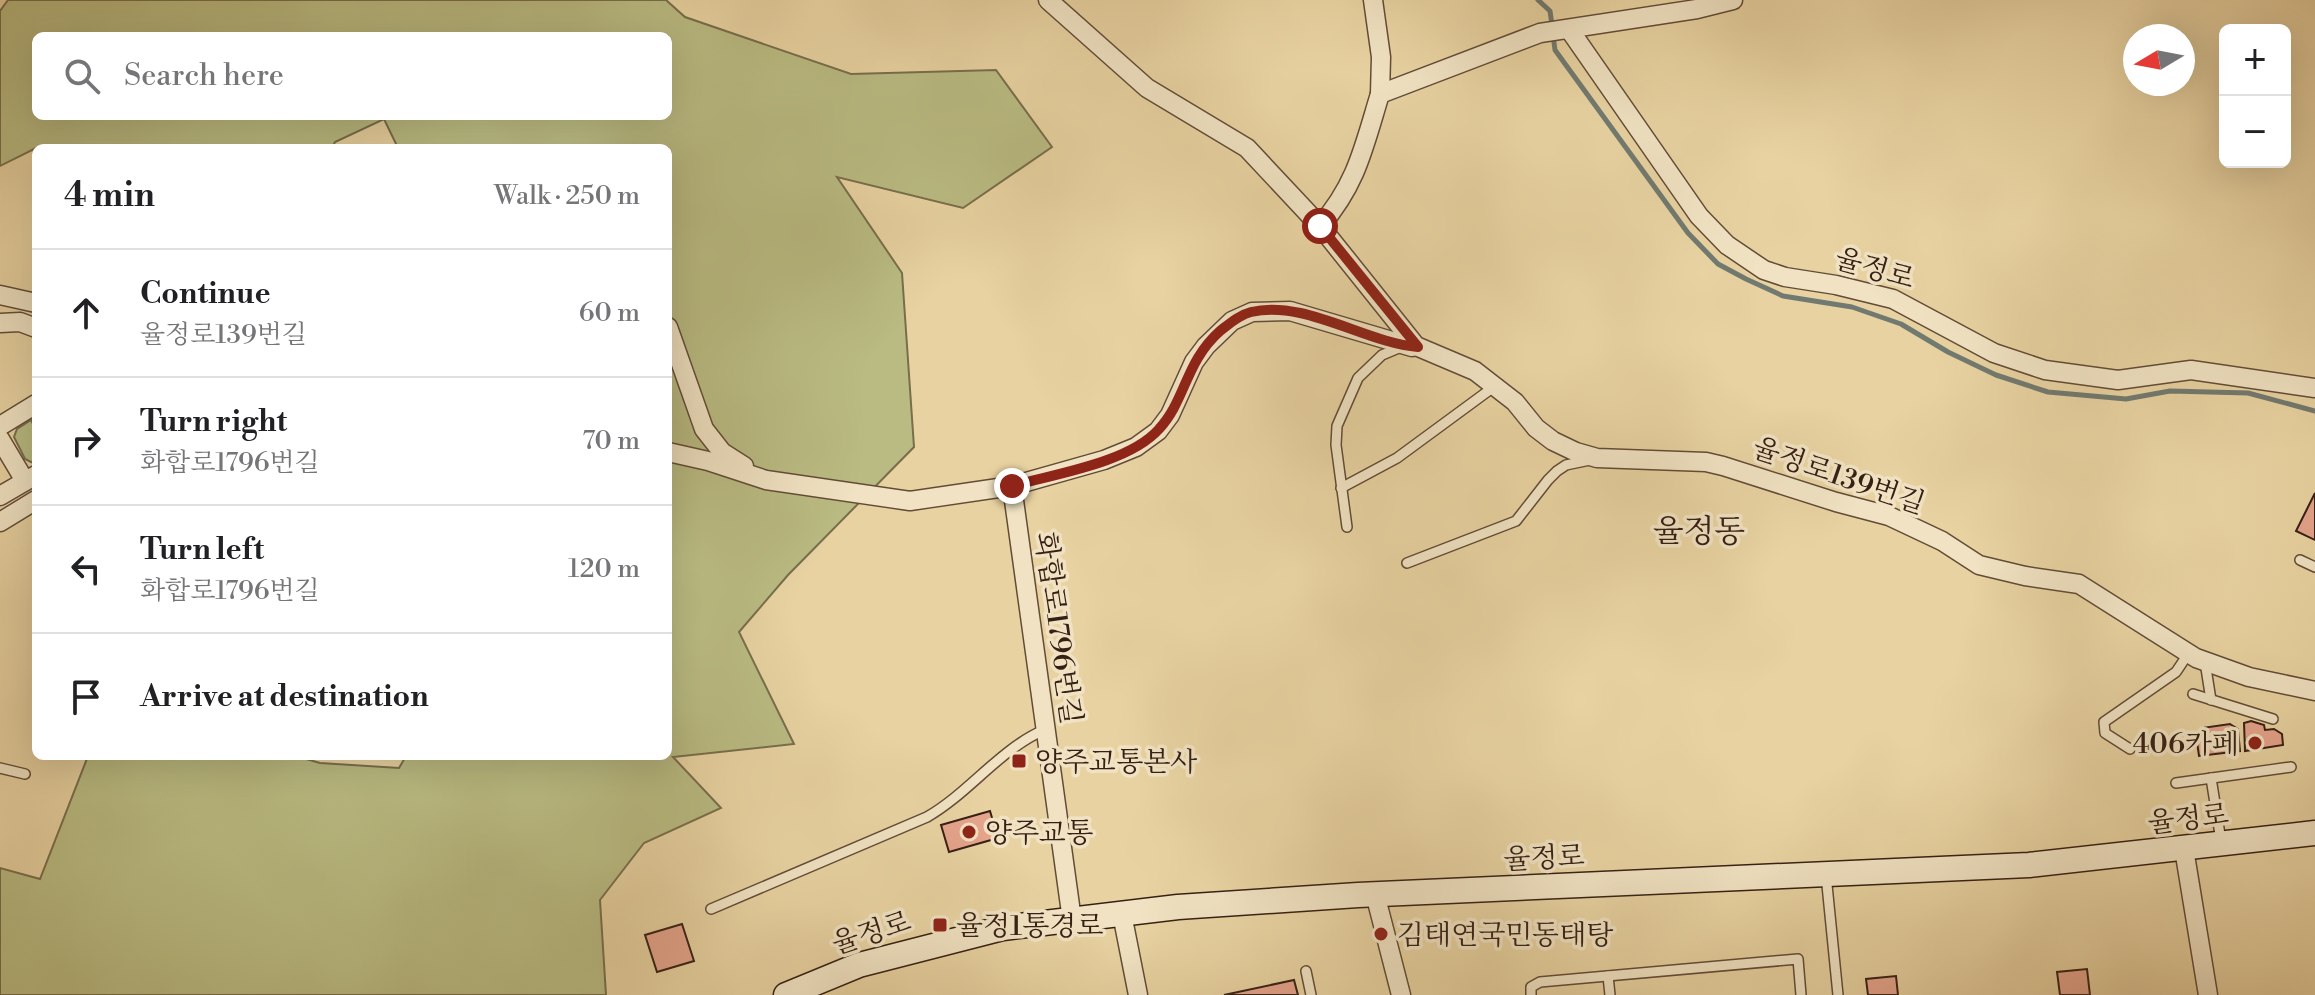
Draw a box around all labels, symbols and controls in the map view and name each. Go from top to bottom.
north arrow [2123,24,2195,96]
map controls [2219,24,2291,168]
button: + [2219,24,2291,96]
search box [32,32,672,120]
icon: search [60,54,104,98]
text: Search here [124,57,284,95]
button: − [2219,96,2291,168]
text: 4 min [64,175,155,217]
text: Walk · 250 m [494,180,640,212]
route start [1302,208,1338,244]
street label: 율정로 [1831,241,1918,297]
text: Continue [140,275,271,313]
icon: ahead [64,291,108,335]
text: 60 m [579,297,640,329]
text: 율정로139번길 [140,319,307,351]
text: Turn right [140,403,287,441]
icon: right [64,419,108,463]
text: 70 m [582,425,640,457]
street label: 율정로139번길 [1748,431,1929,522]
text: 화합로1796번길 [140,447,320,479]
route end [994,468,1030,504]
district label: 율정동 [1653,512,1745,552]
street label: 화합로1796번길 [1027,530,1088,726]
text: Turn left [140,531,264,569]
icon: left [64,547,108,591]
text: 120 m [568,553,640,585]
text: 화합로1796번길 [140,575,320,607]
icon: arrive [64,675,108,719]
text: Arrive at destination [140,678,429,716]
place label: 406카페 [2133,727,2239,762]
marker: 406카페 [2246,734,2264,752]
place label: 양주교통본사 [1035,745,1197,780]
marker: 양주교통본사 [1010,752,1028,770]
street label: 율정로 [2146,797,2231,842]
place label: 양주교통 [985,816,1093,851]
marker: 양주교통 [960,823,978,841]
street label: 율정로 [1503,839,1586,878]
street label: 율정로 [827,904,915,963]
place label: 율정1통경로 [956,909,1103,944]
marker: 율정1통경로 [931,916,949,934]
place label: 김태연국민동태탕 [1397,918,1613,953]
marker: 김태연국민동태탕 [1372,925,1390,943]

